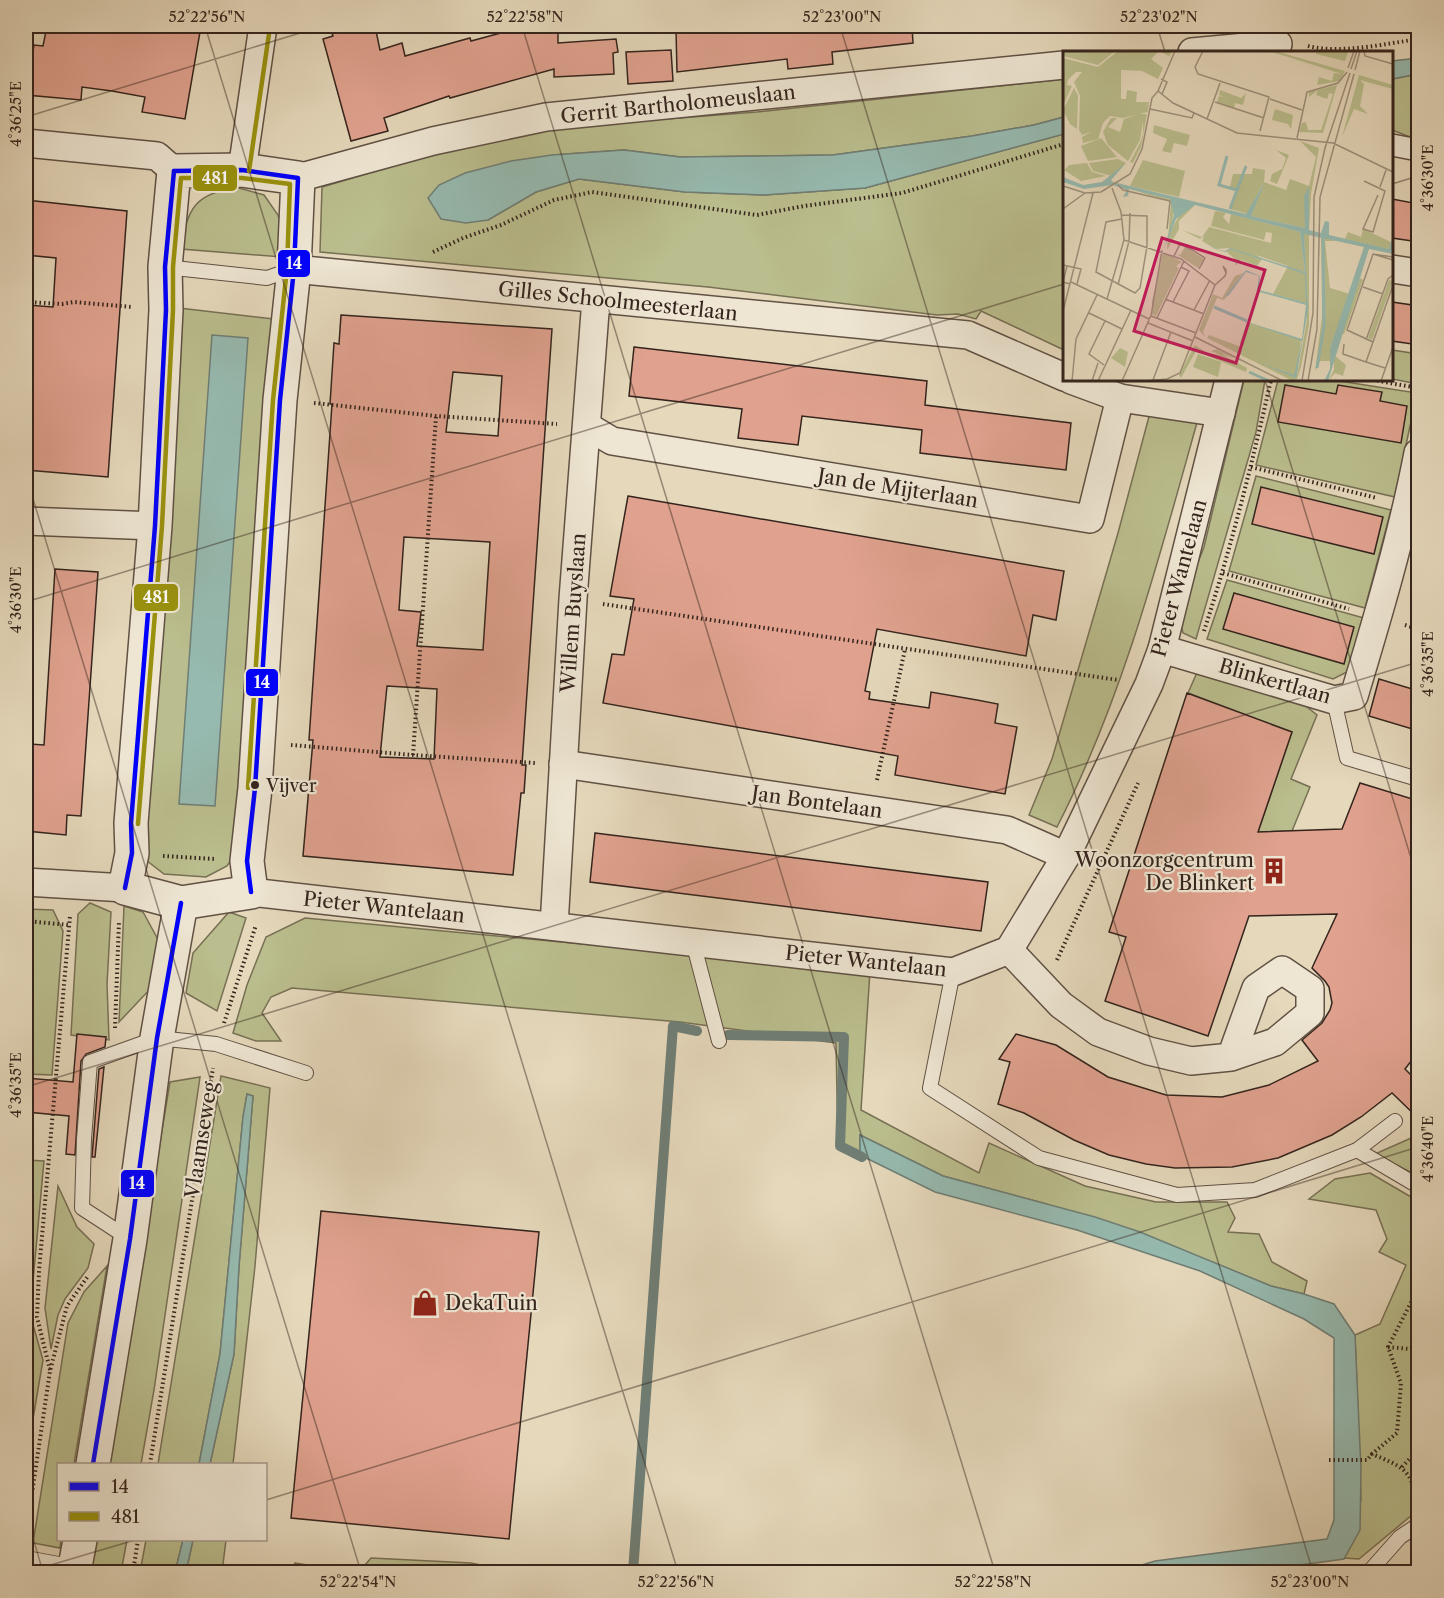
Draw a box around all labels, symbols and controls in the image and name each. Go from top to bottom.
text: 52°22'56"N [169,7,245,26]
text: 52°22'58"N [486,7,564,26]
text: 52°23'00"N [803,7,881,26]
text: 52°23'02"N [1120,7,1198,26]
inset map [1063,51,1393,381]
street label: Gerrit Bartholomeuslaan [559,80,797,128]
text: 4°36'25"E [6,81,25,147]
text: 4°36'30"E [1418,144,1437,212]
line badge: 481 [192,164,238,192]
text: 481 [202,168,229,188]
line badge: 14 [277,249,311,278]
text: 14 [286,253,302,273]
street label: Gilles Schoolmeesterlaan [497,276,739,326]
street label: Jan de Mijterlaan [813,463,980,513]
street label: Pieter Wantelaan [1146,496,1212,660]
street label: Willem Buyslaan [555,532,591,695]
text: 4°36'30"E [6,566,25,634]
line badge: 481 [133,583,179,612]
text: 481 [143,587,170,607]
text: 4°36'35"E [1418,631,1437,697]
street label: Blinkertlaan [1216,654,1334,709]
line badge: 14 [245,668,279,697]
text: 14 [254,672,270,692]
place label: Vijver [265,775,317,797]
marker: Vijver [249,779,261,791]
street label: Jan Bontelaan [747,781,884,823]
place label: Woonzorgcentrum De Blinkert [1074,848,1254,895]
building icon: Woonzorgcentrum De Blinkert [1259,856,1289,886]
street label: Pieter Wantelaan [302,887,466,927]
street label: Pieter Wantelaan [784,941,948,981]
text: 4°36'35"E [6,1052,25,1118]
street label: Vlaamseweg [180,1079,222,1201]
text: 4°36'40"E [1418,1116,1437,1182]
line badge: 14 [120,1169,155,1198]
text: 14 [129,1173,145,1193]
shop icon: DekaTuin [410,1288,440,1318]
place label: DekaTuin [445,1291,538,1315]
legend [57,1463,267,1541]
text: 14 [111,1476,129,1498]
text: 481 [111,1506,140,1528]
text: 52°22'54"N [320,1572,396,1591]
text: 52°22'56"N [638,1572,714,1591]
text: 52°22'58"N [954,1572,1032,1591]
text: 52°23'00"N [1271,1572,1349,1591]

